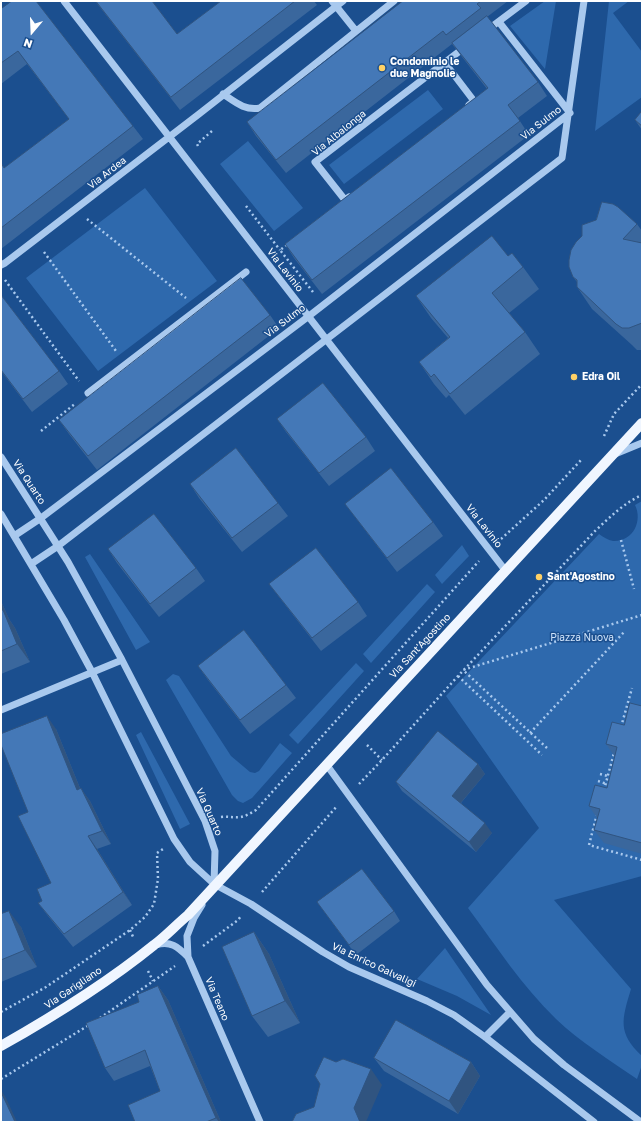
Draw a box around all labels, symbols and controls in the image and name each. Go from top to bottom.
north arrow [12,12,52,52]
text: N [22,36,34,51]
place label: Condominio le due Magnolie [390,56,459,80]
marker: Condominio le due Magnolie [377,63,387,73]
street label: Via Sulmo [518,103,564,143]
street label: Via Albalonga [310,108,368,158]
street label: Via Ardea [85,154,129,192]
street label: Via Lavinio [264,246,306,294]
street label: Via Sulmo [262,302,308,340]
place label: Edra Oil [582,371,620,383]
marker: Edra Oil [569,372,579,382]
street label: Via Quarto [10,457,48,507]
street label: Via Lavinio [463,502,505,550]
place label: Sant'Agostino [547,571,615,583]
marker: Sant'Agostino [534,572,544,582]
street label: Via Sant'Agostino [387,611,453,681]
park label: Piazza Nuova [550,632,614,644]
street label: Via Quarto [193,786,225,838]
street label: Via Enrico Galvaligi [330,940,418,990]
street label: Via Garigliano [42,964,104,1012]
street label: Via Teano [202,975,232,1023]

